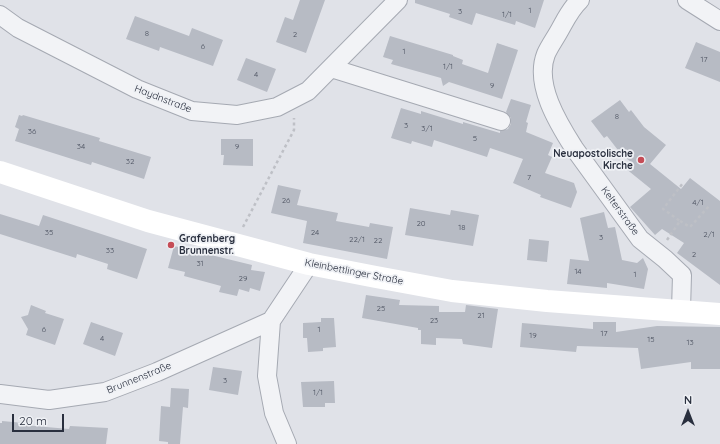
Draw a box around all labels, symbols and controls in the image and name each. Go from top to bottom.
house number: 1 [529,6,531,16]
house number: 3 [458,7,462,17]
house number: 1/1 [502,10,512,20]
house number: 8 [145,29,149,39]
house number: 2 [293,30,297,40]
house number: 6 [201,42,205,52]
house number: 1 [403,47,405,57]
house number: 17 [700,55,708,65]
house number: 1/1 [443,62,453,72]
house number: 4 [254,70,258,80]
house number: 9 [490,81,494,91]
street label: Haydnstraße [133,83,193,115]
house number: 8 [615,112,619,122]
house number: 3 [404,121,408,131]
house number: 3/1 [421,124,433,134]
house number: 36 [28,127,36,137]
house number: 5 [473,134,477,144]
house number: 34 [77,142,85,152]
house number: 9 [235,142,239,152]
place label: Neuapostolische Kirche [553,148,633,172]
marker: Neuapostolische Kirche [636,155,646,165]
house number: 32 [126,157,134,167]
house number: 7 [527,173,531,183]
street label: Kelterstraße [598,184,642,238]
house number: 26 [282,196,290,206]
house number: 4/1 [692,198,704,208]
house number: 20 [416,219,426,229]
house number: 18 [458,223,466,233]
house number: 35 [45,228,53,238]
house number: 24 [311,228,319,238]
house number: 2/1 [703,230,715,240]
place label: Grafenberg Brunnenstr. [179,233,235,256]
house number: 3 [599,233,603,243]
house number: 22/1 [349,235,365,245]
house number: 22 [374,236,382,246]
marker: Grafenberg Brunnenstr. [166,240,176,250]
house number: 33 [106,246,114,256]
house number: 2 [692,250,696,260]
street label: Kleinbettlinger Straße [304,257,404,287]
house number: 31 [196,259,204,269]
house number: 14 [574,267,582,277]
house number: 1 [634,270,636,280]
house number: 29 [239,274,247,284]
house number: 25 [377,304,385,314]
house number: 21 [477,311,485,321]
house number: 23 [430,316,438,326]
house number: 6 [42,325,46,335]
house number: 1 [318,325,320,335]
house number: 17 [600,329,608,339]
house number: 19 [529,331,537,341]
house number: 4 [100,334,104,344]
house number: 15 [647,335,655,345]
house number: 13 [686,338,694,348]
street label: Brunnenstraße [105,360,173,396]
house number: 3 [223,376,227,386]
house number: 1/1 [313,388,323,398]
north arrow [668,392,708,432]
text: N [684,393,692,407]
scale bar [14,406,66,432]
text: 20 m [19,413,47,428]

